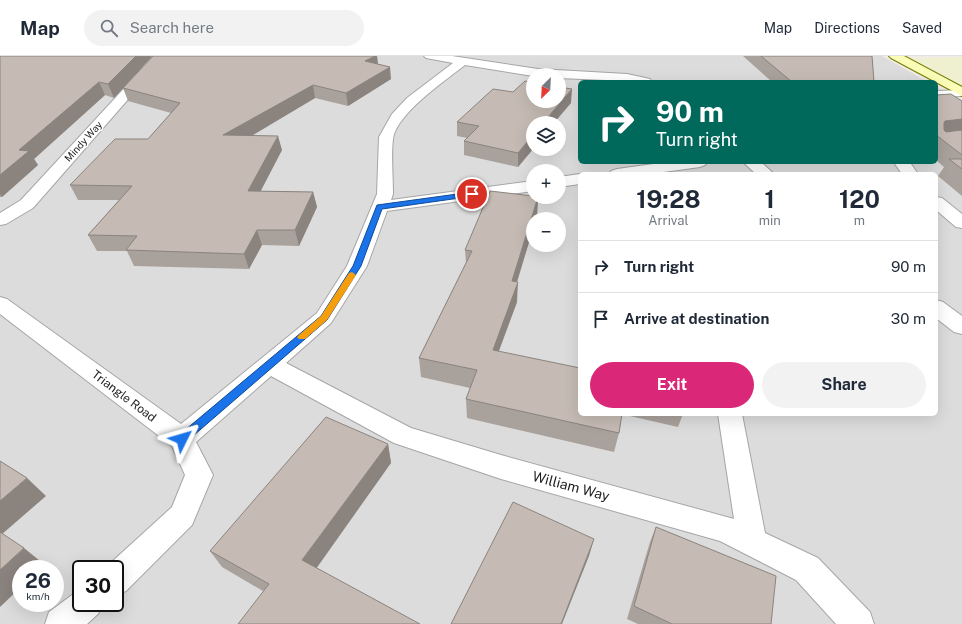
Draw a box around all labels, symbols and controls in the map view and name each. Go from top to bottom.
search box [84,10,364,46]
text: Map [20,17,60,39]
icon: search [98,17,120,39]
text: Search here [130,19,214,36]
text: Map [764,20,792,36]
text: Directions [814,20,880,36]
text: Saved [902,20,942,36]
north arrow [526,68,566,108]
map controls [526,68,566,252]
text: 90 m [656,95,724,128]
icon: right [590,96,642,148]
button: layers [526,116,566,156]
street label: Mindy Way [62,118,105,164]
text: Turn right [656,129,738,150]
button: + [526,164,566,204]
pin [455,177,489,211]
icon: arrive [461,183,483,205]
text: 19:28 [636,185,701,213]
text: 1 [765,185,775,213]
text: 120 [839,185,880,213]
button: − [526,212,566,252]
text: Arrival [648,213,688,228]
text: min [759,213,781,228]
text: m [854,213,865,228]
icon: right [590,256,612,278]
text: Turn right [624,258,694,275]
text: 90 m [891,258,926,275]
icon: arrive [590,308,612,330]
text: Arrive at destination [624,310,769,327]
text: 30 m [891,310,926,327]
button: Exit [590,362,754,408]
button: Share [762,362,926,408]
street label: Triangle Road [89,367,159,425]
position arrow [161,418,203,460]
street label: William Way [531,468,612,504]
speed limit sign: 30 [72,560,124,612]
text: 26 [25,569,51,593]
text: km/h [26,590,50,602]

